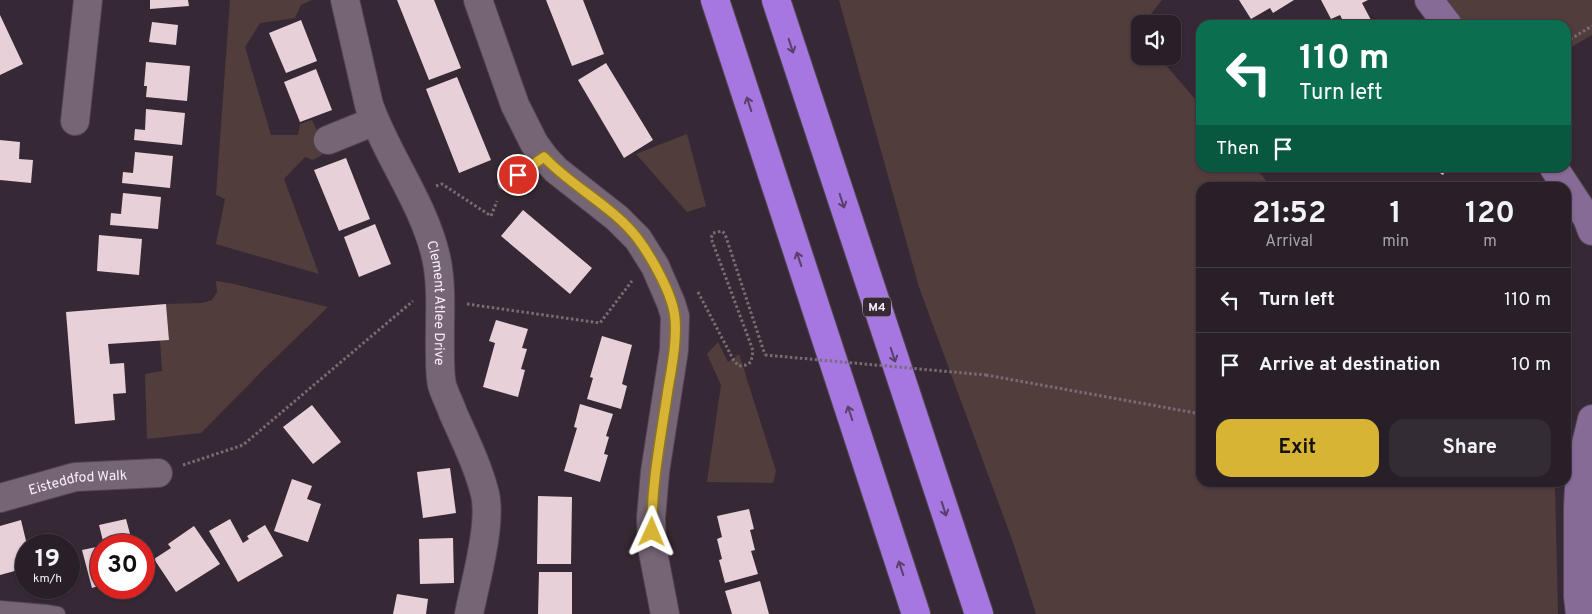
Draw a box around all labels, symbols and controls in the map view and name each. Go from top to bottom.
map controls [1131,15,1181,65]
button: sound [1131,15,1181,65]
text: 110 m [1299,37,1389,81]
one-way arrow [787,38,796,54]
icon: left [1216,40,1281,105]
text: Turn left [1299,80,1382,107]
one-way arrow [744,97,753,113]
icon: arrive [1269,135,1297,163]
text: Then [1216,137,1259,161]
pin [497,154,539,196]
icon: arrive [504,161,532,189]
one-way arrow [838,192,847,208]
text: 21:52 [1252,196,1326,233]
text: 1 [1390,196,1402,233]
text: 120 [1465,196,1515,233]
text: Arrival [1265,232,1313,252]
text: min [1382,232,1409,252]
text: m [1483,232,1497,252]
street label: Clement Atlee Drive [422,239,447,365]
one-way arrow [794,251,804,267]
icon: left [1216,286,1244,314]
text: Turn left [1259,288,1335,312]
text: 110 m [1504,288,1551,312]
road number: M4 [863,298,891,316]
one-way arrow [889,347,898,362]
icon: arrive [1216,351,1244,379]
text: Arrive at destination [1259,353,1440,377]
text: 10 m [1511,353,1551,377]
one-way arrow [845,406,854,422]
button: Exit [1216,419,1379,477]
button: Share [1389,419,1551,477]
street label: Eisteddfod Walk [27,467,128,500]
one-way arrow [940,501,949,516]
position arrow [625,505,677,557]
speed limit sign: 30 [90,534,155,599]
text: 19 [35,544,60,576]
one-way arrow [895,560,905,576]
text: km/h [33,571,62,587]

